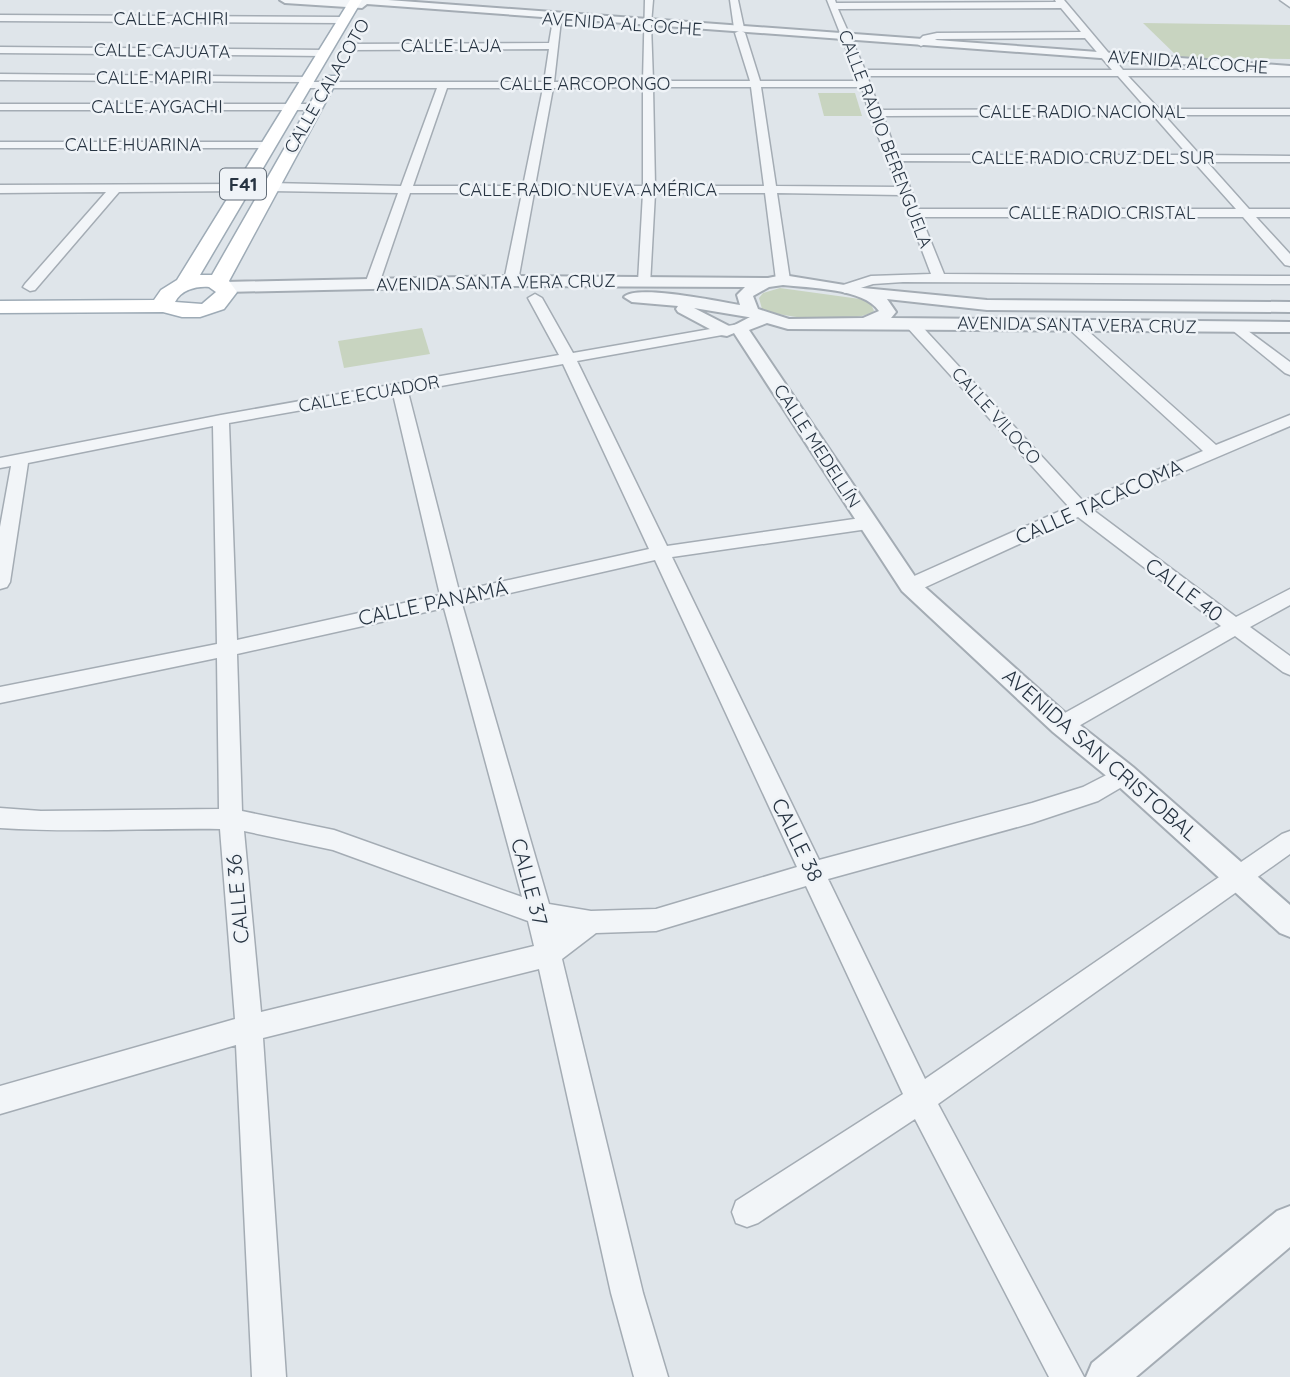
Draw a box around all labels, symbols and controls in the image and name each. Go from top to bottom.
street label: AVENIDA ALCOCHE [541,6,703,41]
street label: CALLE ACHIRI [113,7,229,30]
street label: CALLE CALACOTO [279,14,374,157]
street label: CALLE RADIO BERENGUELA [833,27,938,251]
street label: CALLE LAJA [401,34,502,57]
street label: CALLE CAJUATA [94,38,231,63]
street label: AVENIDA ALCOCHE [1107,44,1269,79]
street label: CALLE MAPIRI [96,66,212,89]
street label: CALLE ARCOPONGO [500,72,670,95]
street label: CALLE AYGACHI [91,95,223,118]
street label: CALLE RADIO NACIONAL [979,100,1186,123]
street label: CALLE HUARINA [65,133,201,156]
street label: CALLE RADIO CRUZ DEL SUR [971,146,1215,169]
road number: F41 [220,168,266,200]
street label: CALLE RADIO NUEVA AMÉRICA [459,178,718,201]
street label: CALLE RADIO CRISTAL [1008,201,1196,224]
street label: AVENIDA SANTA VERA CRUZ [376,269,616,296]
street label: AVENIDA SANTA VERA CRUZ [957,311,1197,338]
street label: CALLE VILOCO [947,362,1046,469]
street label: CALLE ECUADOR [297,370,441,417]
street label: CALLE MEDELLÍN [769,380,866,512]
street label: CALLE TACACOMA [1011,453,1186,550]
street label: CALLE 40 [1140,551,1229,627]
street label: CALLE PANAMÁ [356,573,510,631]
street label: AVENIDA SAN CRISTOBAL [998,662,1204,846]
street label: CALLE 38 [767,794,829,886]
street label: CALLE 37 [506,835,554,928]
street label: CALLE 36 [220,853,254,945]

